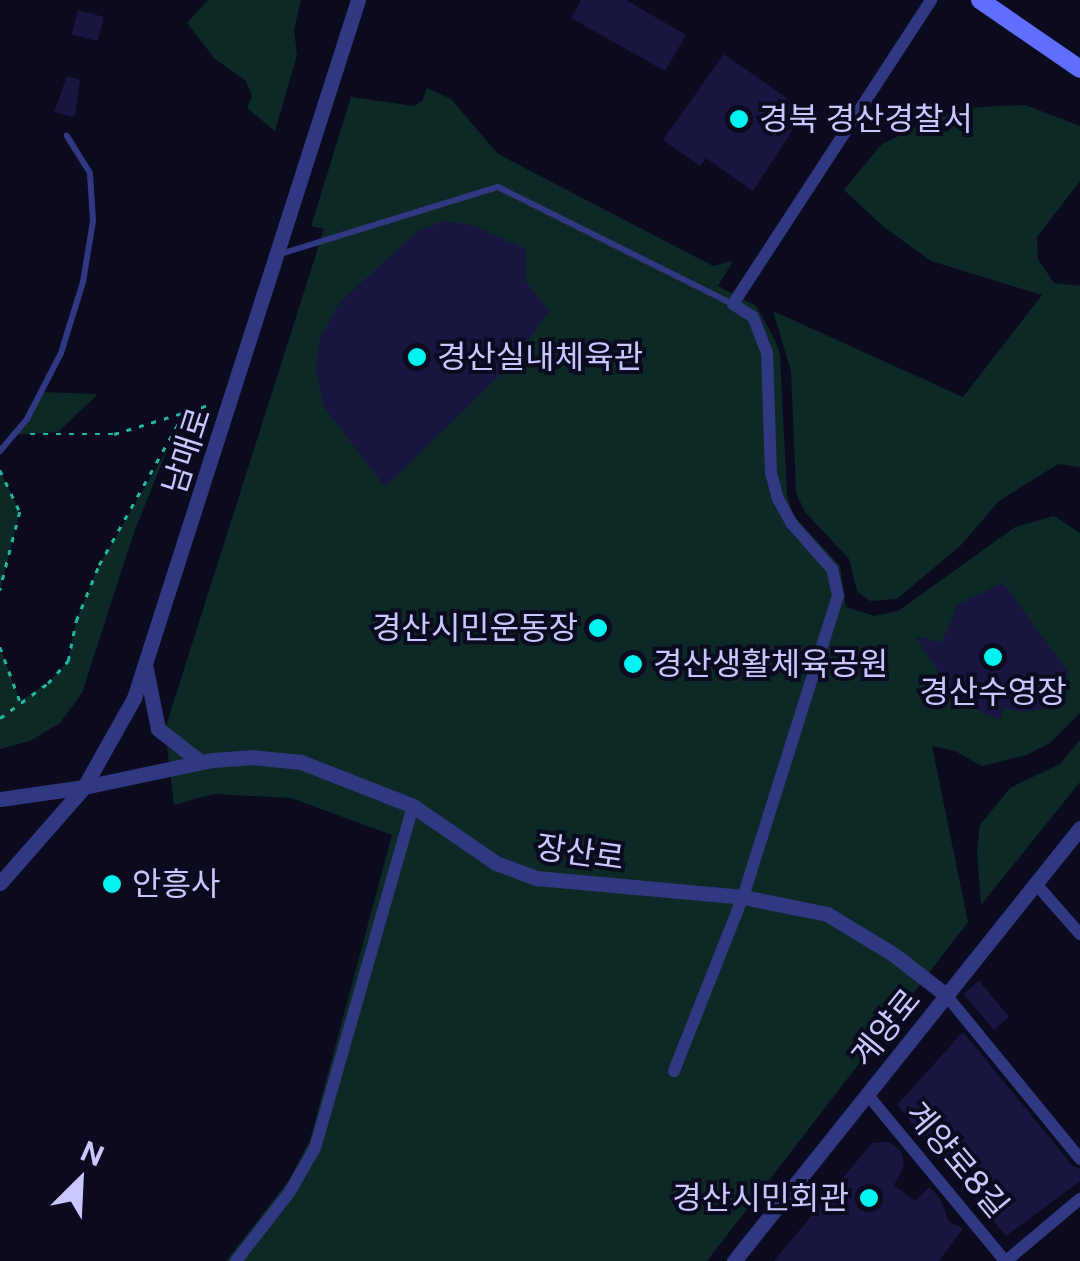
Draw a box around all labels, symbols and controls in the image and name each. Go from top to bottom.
place label: 경북 경산경찰서 [759,100,973,138]
marker: 경북 경산경찰서 [728,108,750,130]
place label: 경산실내체육관 [437,338,643,376]
marker: 경산실내체육관 [406,346,428,368]
street label: 남매로 [155,403,219,499]
place label: 경산시민운동장 [372,609,578,647]
marker: 경산시민운동장 [587,617,609,639]
place label: 경산생활체육공원 [653,645,889,683]
marker: 경산수영장 [982,646,1004,668]
marker: 경산생활체육공원 [622,653,644,675]
place label: 경산수영장 [919,673,1067,711]
street label: 장산로 [534,828,626,878]
place label: 안흥사 [132,865,220,903]
marker: 안흥사 [101,873,123,895]
street label: 계양로 [843,982,929,1074]
street label: 계양로8길 [898,1095,1016,1225]
north arrow [30,1131,130,1231]
text: N [76,1134,109,1173]
place label: 경산시민회관 [672,1179,849,1217]
marker: 경산시민회관 [858,1187,880,1209]

